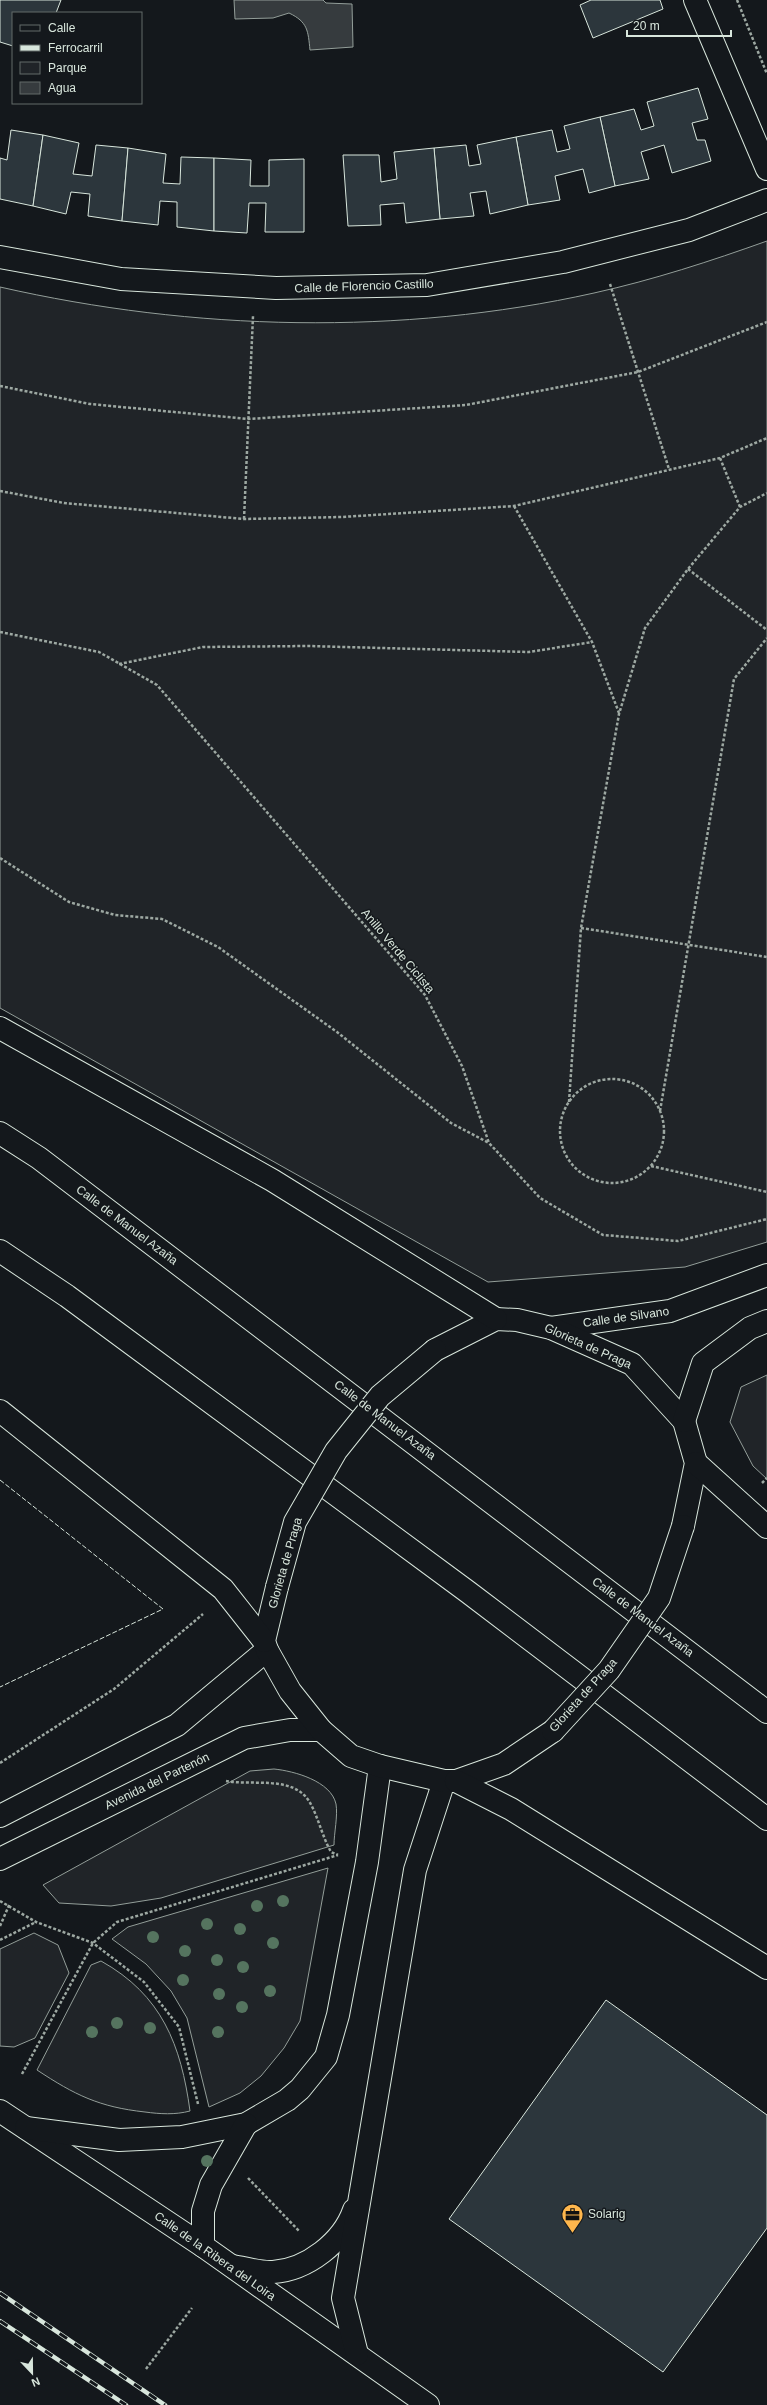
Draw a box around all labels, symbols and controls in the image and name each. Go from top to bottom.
legend [12,12,142,104]
scale bar [627,12,731,38]
text: 20 m [633,19,660,33]
text: Calle [48,21,76,35]
text: Ferrocarril [48,41,103,55]
text: Parque [48,61,87,75]
text: Agua [48,81,76,95]
street label: Calle de Florencio Castillo [294,277,434,295]
street label: Anillo Verde Ciclista [359,906,438,996]
street label: Calle de Manuel Azaña [74,1182,181,1268]
street label: Calle de Silvano [582,1304,670,1330]
street label: Glorieta de Praga [542,1320,634,1372]
street label: Calle de Manuel Azaña [332,1377,439,1463]
street label: Glorieta de Praga [265,1516,305,1610]
street label: Calle de Manuel Azaña [590,1574,697,1660]
street label: Glorieta de Praga [546,1655,620,1735]
street label: Avenida del Partenón [102,1750,212,1812]
office icon: Solarig [560,2201,586,2234]
place label: Solarig [588,2207,625,2221]
street label: Calle de la Ribera del Loira [152,2209,279,2303]
north arrow [12,2353,52,2393]
text: N [30,2375,42,2389]

